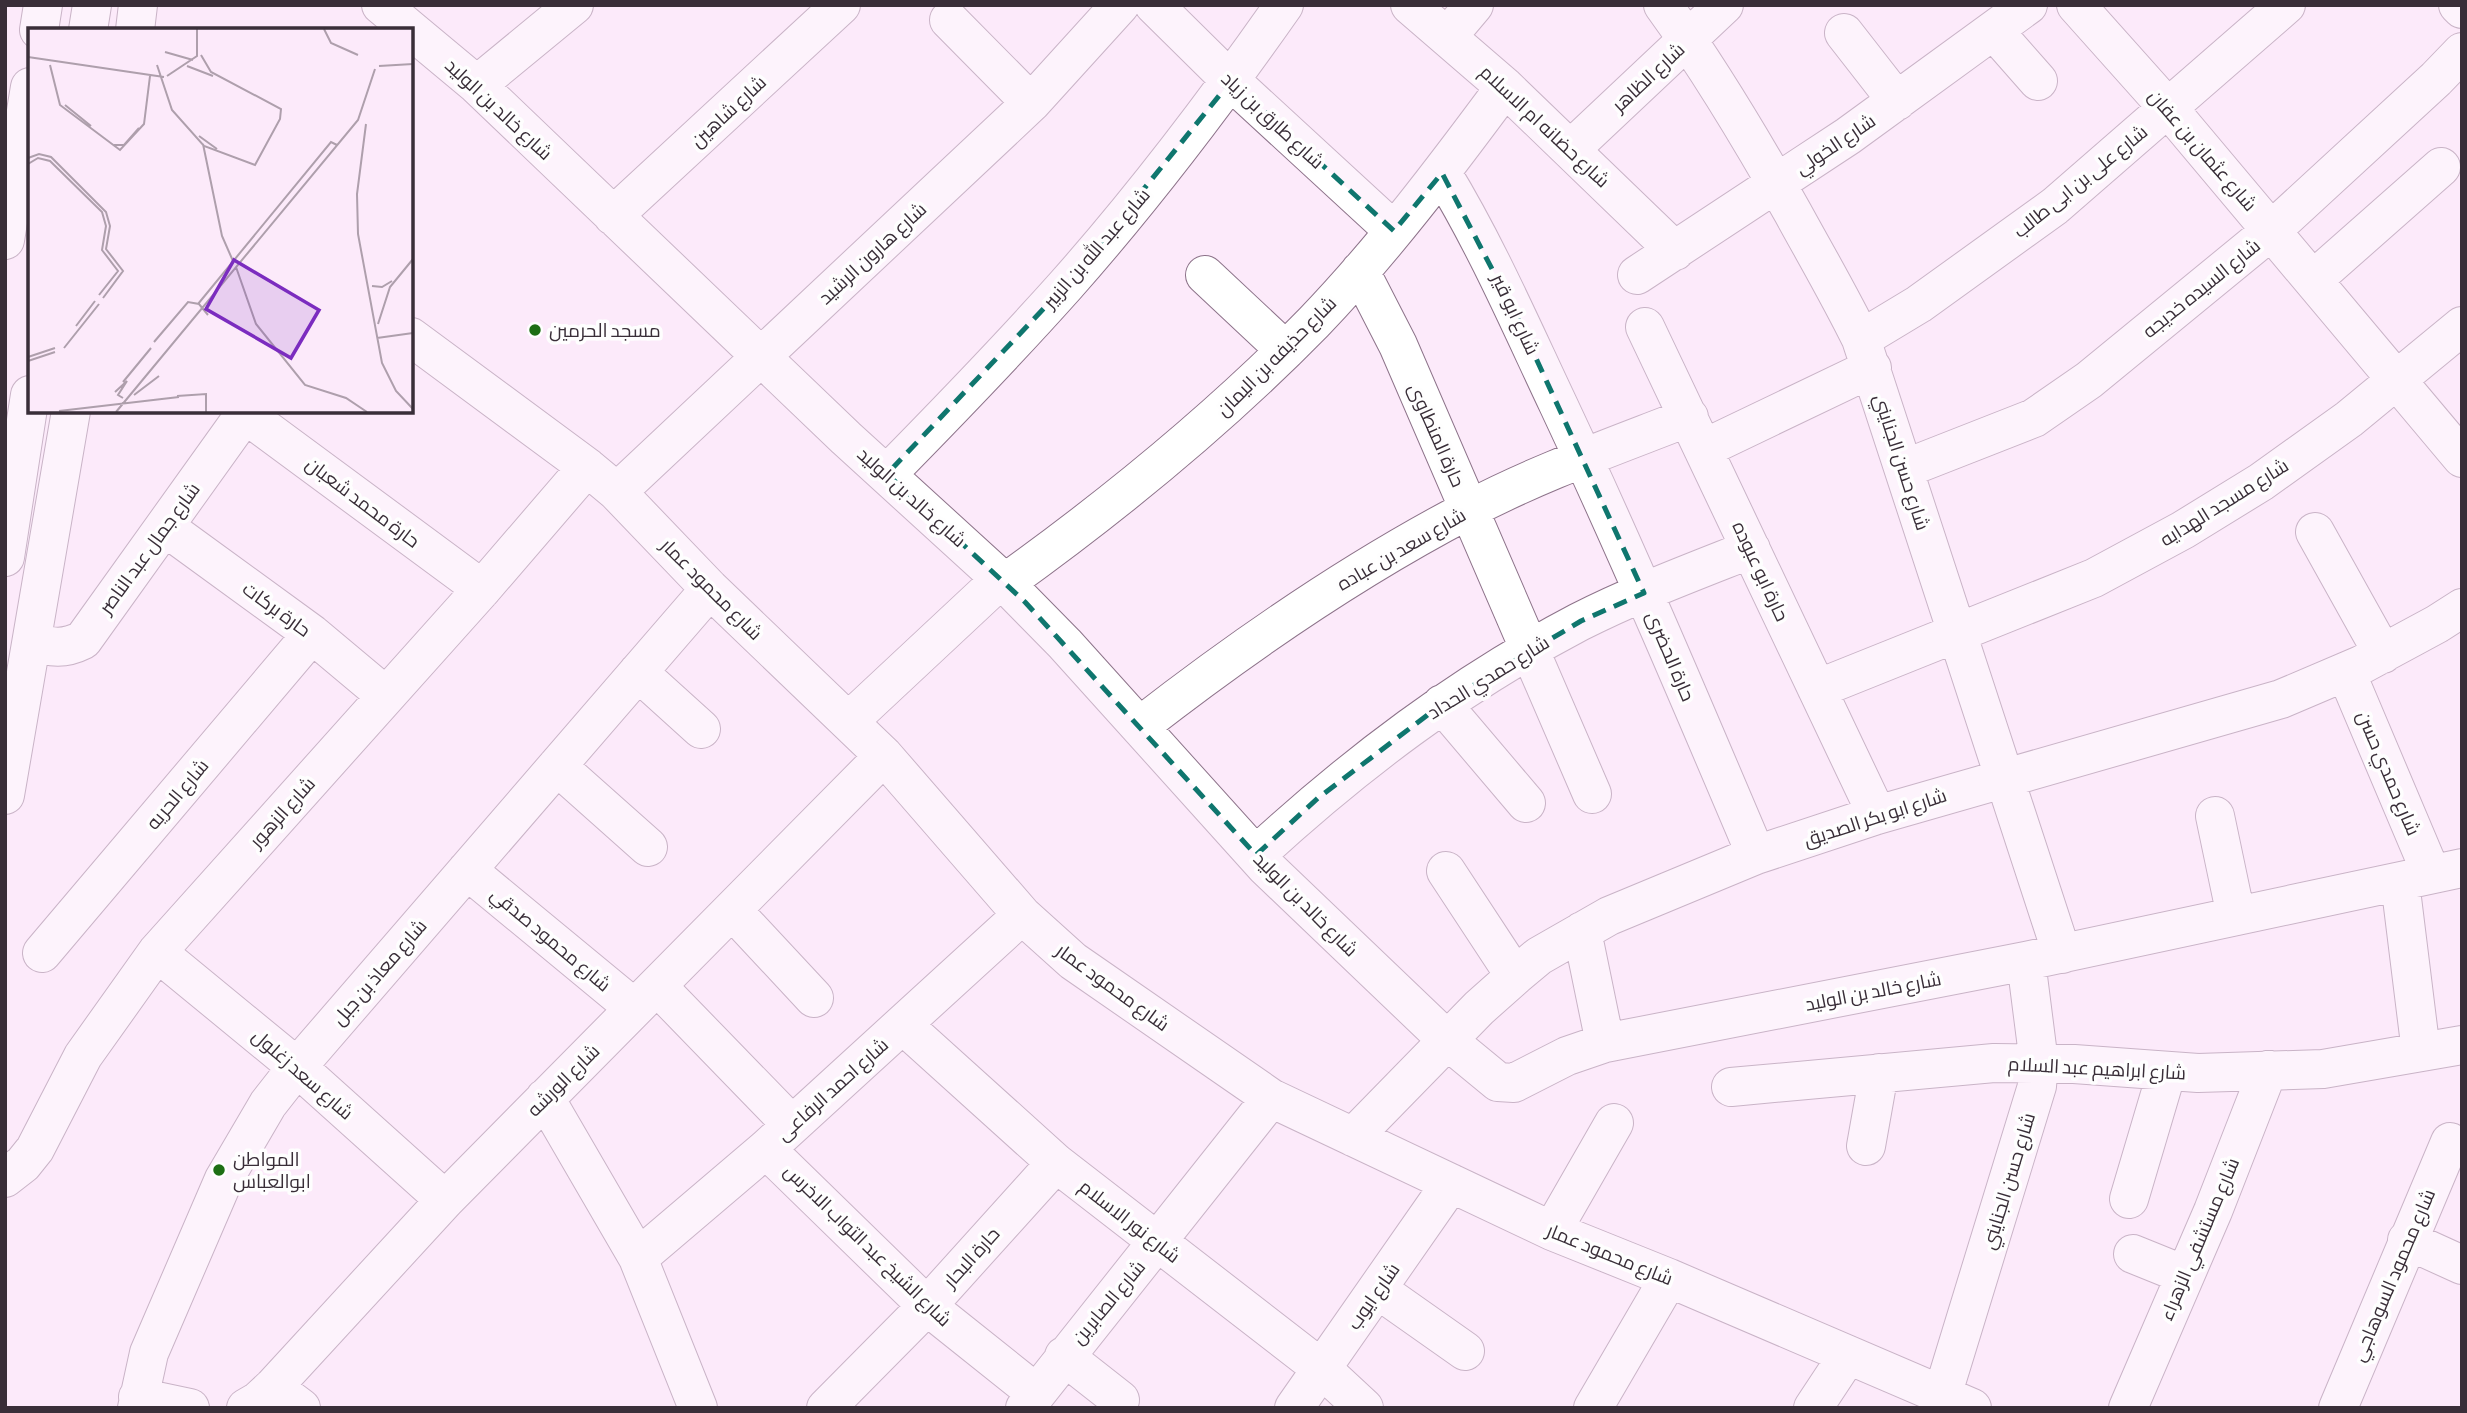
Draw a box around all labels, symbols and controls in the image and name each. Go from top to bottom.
inset map [28,28,413,413]
street label: شارع الظاهر [1607,39,1691,119]
street label: شارع خالد بن الوليد [439,55,556,166]
street label: شارع حضانه ام الاسلام [1474,61,1614,194]
street label: شارع طارق بن زياد [1215,68,1328,175]
street label: شارع شاهين [686,71,772,154]
street label: شارع عثمان بن عفان [2142,85,2261,217]
street label: شارع الخولي [1791,110,1882,182]
street label: شارع على بن ابى طالب [2009,121,2153,244]
street label: شارع عبد الله بن الزبير [1036,183,1156,315]
street label: شارع هارون الرشيد [814,198,932,311]
street label: شارع السيده خديجه [2139,235,2266,344]
street label: شارع ابو قير [1485,270,1543,359]
street label: شارع حذيفه بن اليمان [1212,292,1343,423]
place label: مسجد الحرمين [549,320,661,343]
marker: مسجد الحرمين [527,322,543,338]
street label: حارة المنطاوى [1403,380,1469,491]
street label: شارع حسن الجنايني [1866,391,1933,534]
street label: شارع خالد بن الوليد [851,443,970,554]
street label: حارة محمد شعبان [301,453,424,553]
street label: شارع مسجد الهدايه [2156,455,2294,553]
street label: شارع جمال عبد الناصر [94,479,206,620]
street label: شارع سعد بن عباده [1333,504,1471,597]
street label: حارة ابو عبوده [1726,518,1793,625]
street label: شارع محمود عمار [654,534,767,646]
street label: حارة بركات [238,578,315,643]
street label: حارة الحضرى [1640,608,1699,705]
street label: شارع حمدي الحداد [1423,632,1555,727]
street label: شارع حمدي حسن [2349,708,2424,840]
street label: شارع الحريه [142,755,215,836]
street label: شارع الزهور [245,773,322,854]
street label: شارع ابو بكر الصديق [1801,784,1950,853]
street label: شارع خالد بن الوليد [1247,848,1362,963]
street label: شارع محمود صدقي [484,883,615,999]
street label: شارع معاذ بن جبل [328,915,433,1031]
street label: شارع محمود عمار [1050,939,1173,1038]
street label: شارع خالد بن الوليد [1803,968,1943,1018]
street label: شارع سعد زغلول [246,1025,357,1126]
street label: شارع احمد الرفاعى [772,1034,894,1147]
street label: شارع الورشه [523,1040,606,1123]
street label: شارع ابراهيم عبد السلام [2007,1053,2187,1087]
street label: شارع حسن الجنايني [1978,1110,2043,1253]
place label: المواطن ابوالعباس [233,1149,311,1194]
street label: شارع مستشفي الزهراء [2156,1155,2247,1325]
street label: شارع الشيخ عبد التواب الاخرس [778,1160,955,1333]
marker: المواطن ابوالعباس [211,1162,227,1178]
street label: شارع نور الاسلام [1073,1176,1184,1269]
street label: شارع محمود السوهاجي [2348,1186,2443,1366]
street label: شارع محمود عمار [1542,1219,1676,1292]
street label: حارة البحار [938,1223,1005,1294]
street label: شارع الصابرين [1067,1256,1152,1350]
street label: شارع ايوب [1343,1259,1406,1335]

